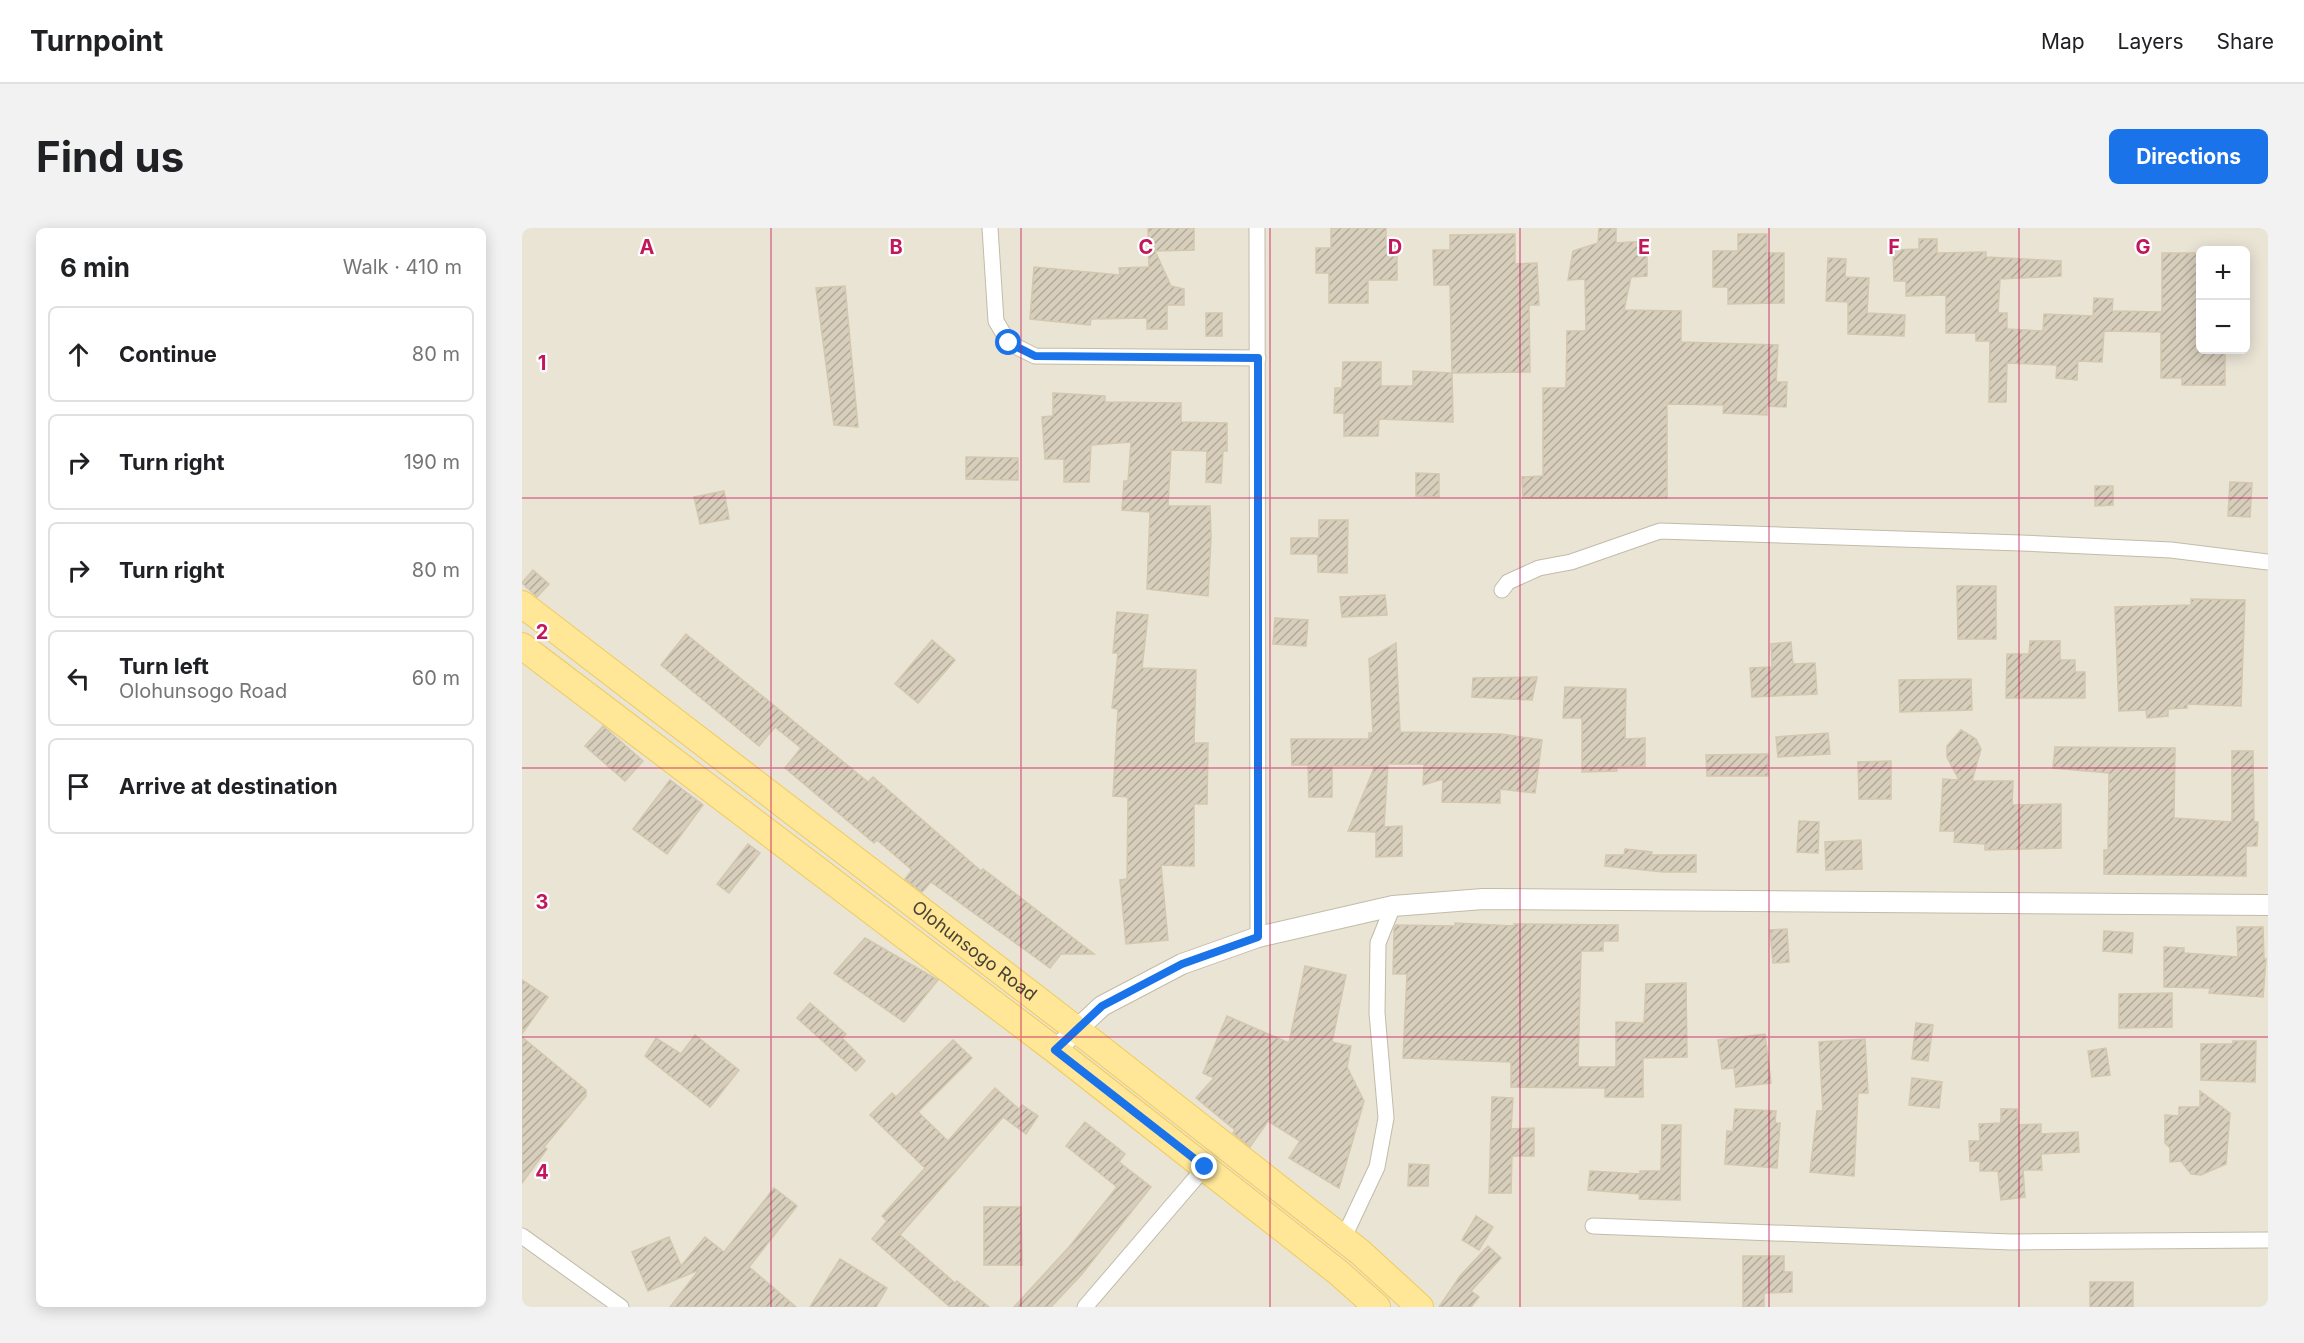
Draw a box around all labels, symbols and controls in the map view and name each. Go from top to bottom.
text: Turnpoint [30,24,163,58]
text: Map [2041,29,2085,54]
text: Layers [2118,29,2184,54]
text: Share [2217,29,2274,54]
button: Directions [2109,129,2268,184]
text: Find us [36,131,184,182]
text: A [640,235,655,259]
text: B [889,235,903,259]
text: C [1139,235,1153,259]
text: D [1388,235,1402,259]
text: E [1638,235,1650,259]
text: F [1888,235,1900,259]
text: G [2135,235,2151,259]
map controls [2196,246,2250,354]
button: + [2196,246,2250,300]
text: 6 min [60,252,130,283]
text: Walk · 410 m [343,255,462,279]
button: − [2196,300,2250,354]
route start [995,329,1021,355]
icon: ahead [62,338,95,371]
text: Continue [119,341,217,367]
text: 80 m [412,342,460,366]
text: 1 [538,351,546,375]
icon: right [62,446,95,479]
text: Turn right [119,449,225,475]
text: 190 m [404,450,460,474]
icon: right [62,554,95,587]
text: Turn right [119,557,225,583]
text: 80 m [412,558,460,582]
text: 2 [536,620,548,644]
text: Turn left [119,653,209,679]
icon: left [62,662,95,695]
text: 60 m [412,666,460,690]
text: Olohunsogo Road [119,679,287,703]
icon: arrive [62,770,95,803]
text: Arrive at destination [119,773,338,799]
text: 3 [536,890,548,914]
street label: Olohunsogo Road [908,896,1041,1005]
route end [1191,1153,1217,1179]
text: 4 [535,1160,549,1184]

